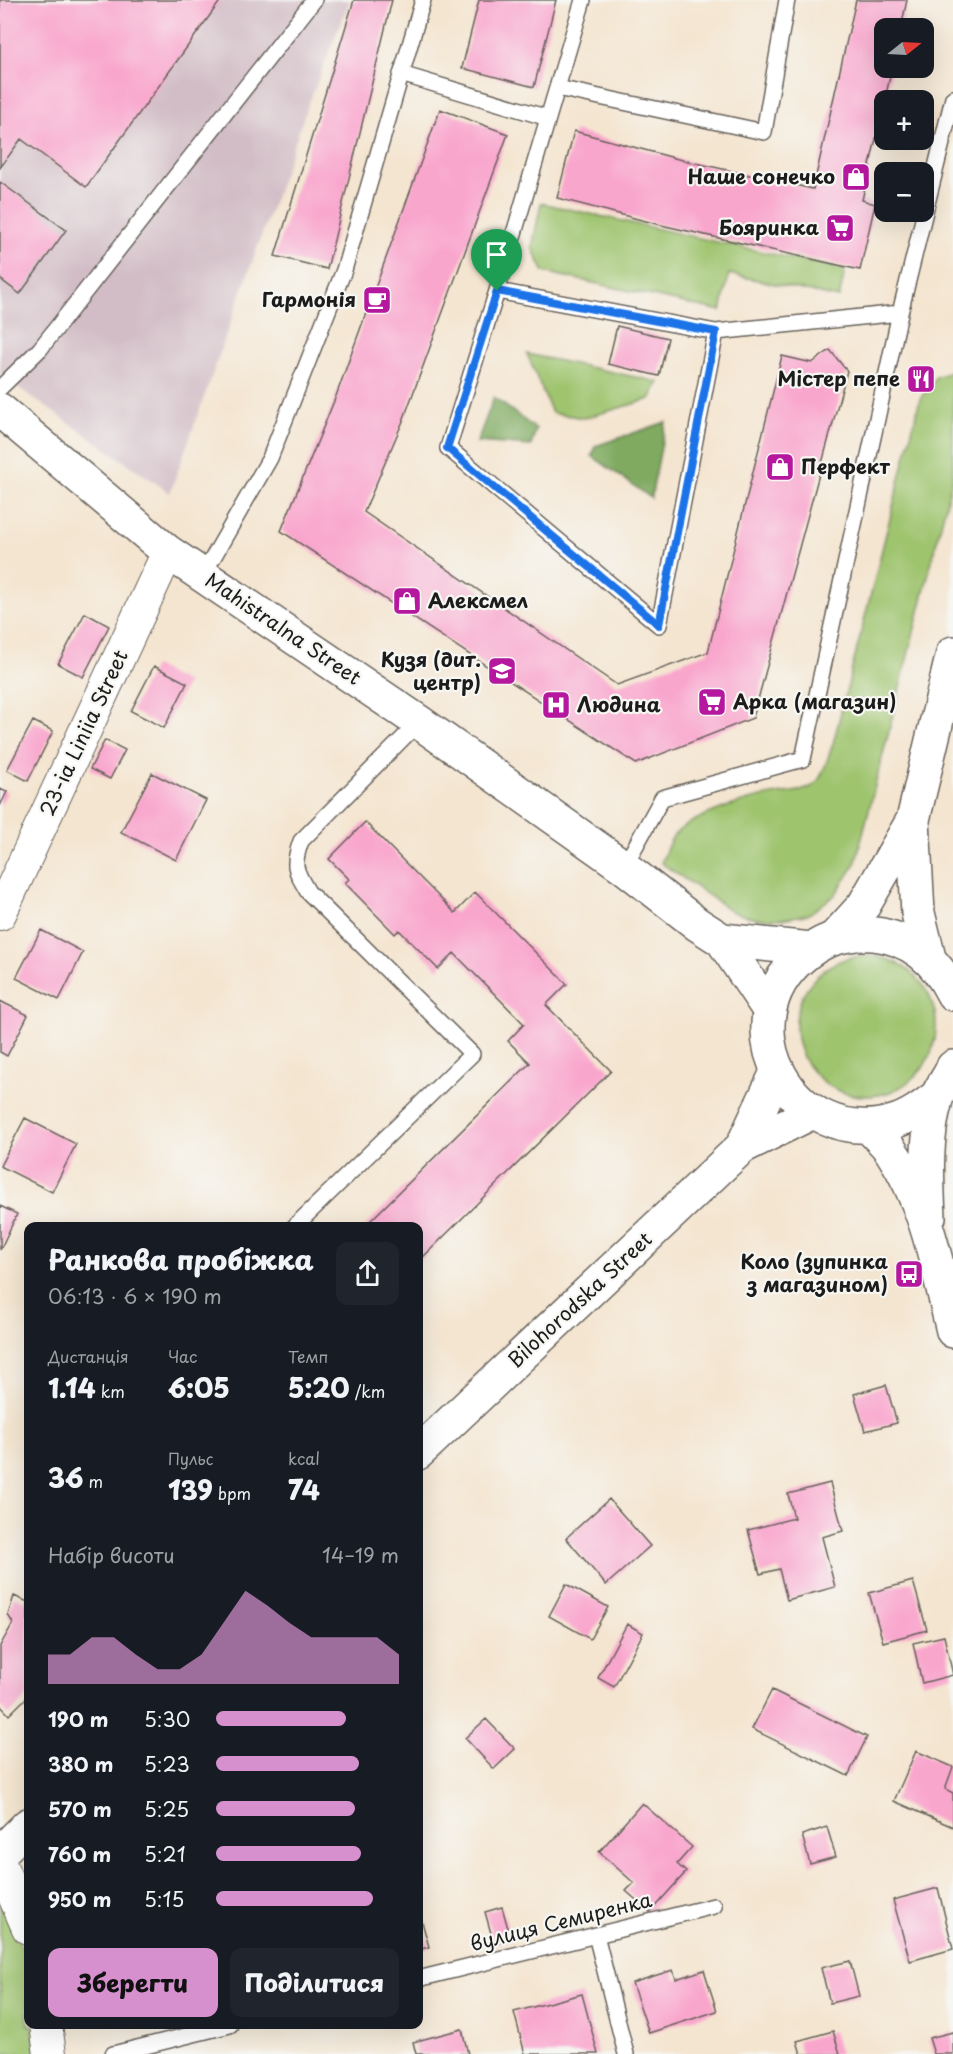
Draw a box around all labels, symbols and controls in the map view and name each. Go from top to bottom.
north arrow [874,18,934,78]
map controls [874,18,934,222]
button: + [874,90,934,150]
place label: Наше сонечко [688,161,835,191]
shop icon: Наше сонечко [840,161,872,193]
button: − [874,162,934,222]
place label: Бояринка [719,212,819,242]
supermarket icon: Бояринка [824,212,856,244]
pin [471,229,522,291]
icon: arrive [480,238,513,271]
place label: Гармонія [262,284,356,314]
cafe icon: Гармонія [361,284,393,316]
place label: Містер пепе [778,363,900,393]
restaurant icon: Містер пепе [905,363,937,395]
shop icon: Перфект [764,451,796,483]
place label: Перфект [801,451,890,481]
street label: Mahistralna Street [199,565,368,692]
shop icon: Алексмел [391,585,423,617]
place label: Алексмел [428,585,528,615]
place label: Кузя (дит. центр) [381,644,481,697]
street label: 23-ia Liniia Street [31,645,135,821]
school or university icon: Кузя (дит. центр) [486,655,518,687]
supermarket icon: Арка (магазин) [696,686,728,718]
place label: Арка (магазин) [733,686,897,716]
hospital icon: Людина [540,689,572,721]
place label: Людина [577,689,661,719]
street label: Bilohorodska Street [501,1224,658,1374]
text: Ранкова пробіжка [48,1238,314,1279]
button: share [336,1242,399,1305]
place label: Коло (зупинка з магазином) [741,1246,888,1299]
bus stop icon: Коло (зупинка з магазином) [893,1258,925,1290]
text: 06:13 · 6 × 190 m [48,1281,222,1311]
text: Дистанція [48,1344,129,1368]
text: Час [168,1344,197,1368]
text: Темп [288,1344,328,1368]
text: 1.14 [48,1368,96,1407]
text: 6:05 [168,1368,230,1407]
text: 5:20 [288,1368,350,1407]
text: km [96,1379,125,1403]
text: /km [350,1379,385,1403]
text: Пульс [168,1446,213,1470]
text: kcal [288,1446,320,1470]
text: 36 [48,1458,83,1497]
text: m [83,1469,103,1493]
text: 139 [168,1470,213,1509]
text: 74 [288,1470,320,1509]
text: bpm [213,1481,251,1505]
text: Набір висоти [48,1540,175,1570]
text: 14–19 m [322,1540,399,1570]
text: 190 m [48,1704,109,1734]
text: 5:30 [144,1704,190,1734]
text: 380 m [48,1749,113,1779]
text: 5:23 [144,1749,190,1779]
text: 570 m [48,1794,112,1824]
text: 5:25 [144,1794,189,1824]
text: 760 m [48,1839,111,1869]
text: 5:21 [144,1839,186,1869]
text: 950 m [48,1884,111,1914]
text: 5:15 [144,1884,184,1914]
street label: вулиця Семиренка [467,1884,655,1958]
button: Зберегти [48,1948,218,2017]
button: Поділитися [230,1948,399,2017]

